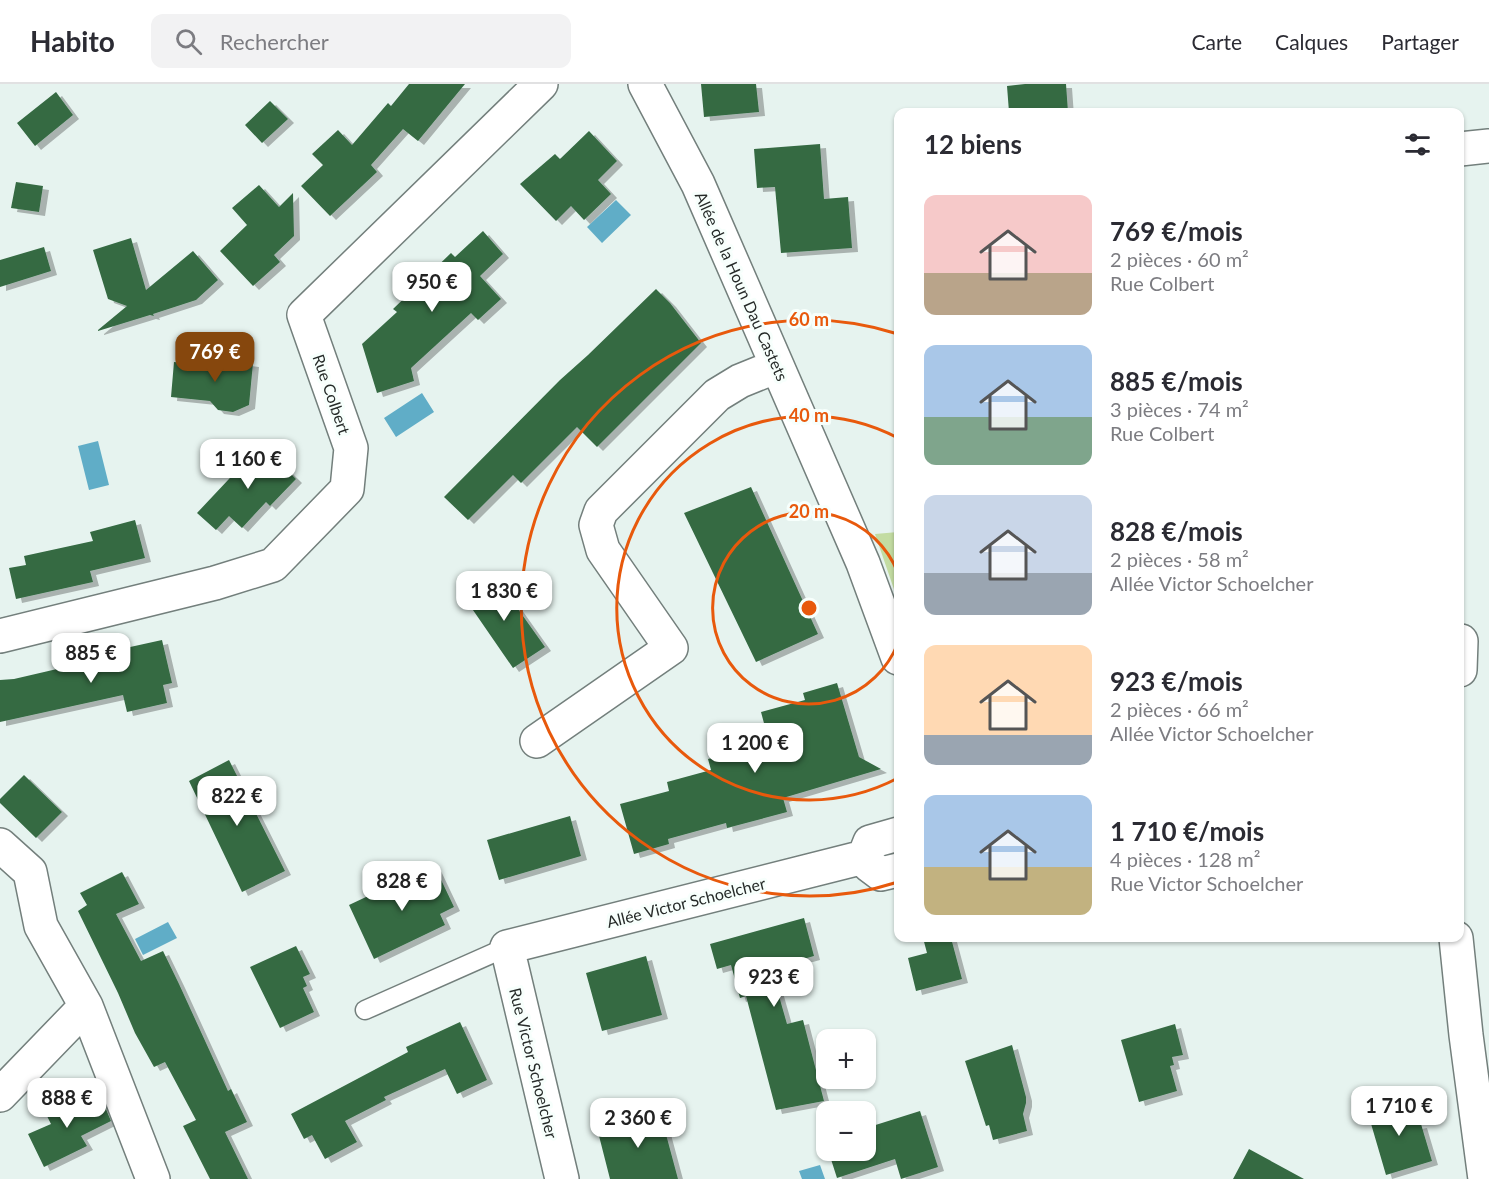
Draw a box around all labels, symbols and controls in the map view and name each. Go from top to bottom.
search box [151,14,571,68]
text: Habito [30,24,115,58]
icon: search [172,25,205,58]
text: Rechercher [220,28,329,55]
text: Carte [1191,29,1242,54]
text: Calques [1275,29,1348,54]
text: Partager [1381,29,1459,54]
text: 12 biens [924,128,1022,160]
icon: filters [1401,128,1434,161]
street label: Allée de la Houn Dau Castets [692,189,792,384]
text: 769 €/mois [1110,215,1243,247]
icon: home [972,219,1044,291]
text: 2 pièces · 60 m² [1110,247,1249,271]
pin: 950 € [390,262,474,313]
text: 950 € [406,269,458,293]
text: Rue Colbert [1110,271,1214,295]
text: 60 m [789,308,829,330]
pin: 769 € [173,332,257,383]
text: 769 € [189,339,241,363]
street label: Rue Colbert [309,351,355,437]
text: 885 €/mois [1110,365,1243,397]
icon: home [972,369,1044,441]
text: 3 pièces · 74 m² [1110,397,1249,421]
text: 40 m [789,404,829,426]
text: Rue Colbert [1110,421,1214,445]
pin: 1 160 € [193,439,303,490]
text: 1 160 € [214,446,282,470]
text: 20 m [789,500,829,522]
text: 828 €/mois [1110,515,1243,547]
icon: home [972,519,1044,591]
text: 2 pièces · 58 m² [1110,547,1249,571]
pin: 1 830 € [449,571,559,622]
text: Allée Victor Schoelcher [1110,571,1313,595]
text: 1 830 € [470,578,538,602]
centre of rings [799,598,819,618]
pin: 885 € [49,633,133,684]
text: 885 € [65,640,117,664]
text: 923 €/mois [1110,665,1243,697]
icon: home [972,669,1044,741]
text: 2 pièces · 66 m² [1110,697,1249,721]
text: Allée Victor Schoelcher [1110,721,1313,745]
pin: 1 200 € [700,723,810,774]
text: 1 200 € [721,730,789,754]
pin: 822 € [195,776,279,827]
text: 822 € [211,783,263,807]
text: 1 710 €/mois [1110,815,1264,847]
icon: home [972,819,1044,891]
text: 4 pièces · 128 m² [1110,847,1260,871]
pin: 828 € [360,861,444,912]
text: 828 € [376,868,428,892]
text: Rue Victor Schoelcher [1110,871,1303,895]
street label: Allée Victor Schoelcher [605,873,767,931]
pin: 923 € [732,957,816,1008]
text: 923 € [748,964,800,988]
street label: Rue Victor Schoelcher [506,986,562,1140]
map controls [816,1029,876,1161]
button: + [816,1029,876,1089]
pin: 888 € [25,1078,109,1129]
text: 888 € [41,1085,93,1109]
pin: 1 710 € [1344,1086,1454,1137]
text: 1 710 € [1365,1093,1433,1117]
pin: 2 360 € [583,1098,693,1149]
button: − [816,1101,876,1161]
text: 2 360 € [604,1105,672,1129]

